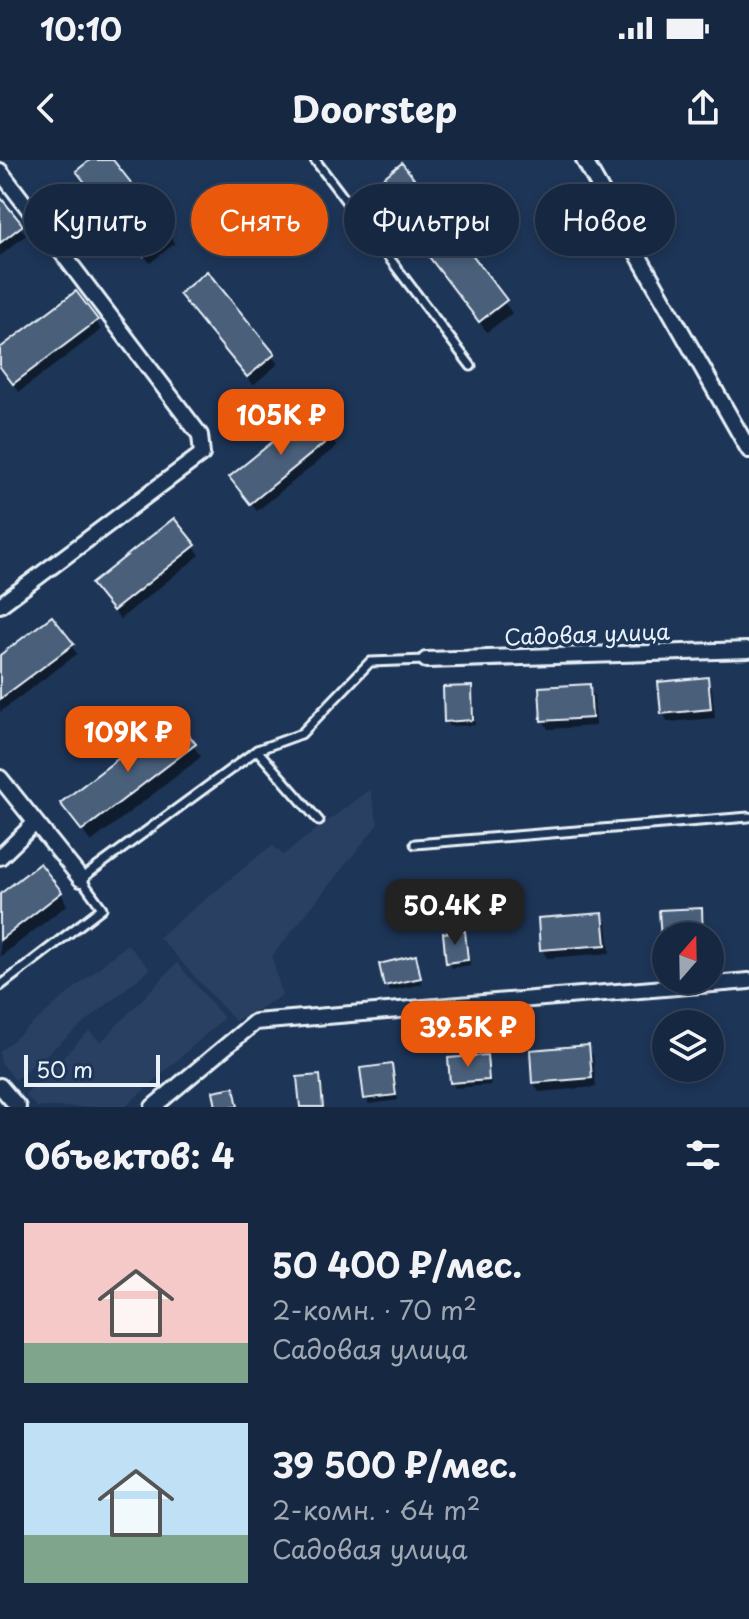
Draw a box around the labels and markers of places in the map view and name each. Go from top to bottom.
pin: 105K ₽ [216,389,346,457]
pin: 109K ₽ [63,706,193,774]
pin: 50.4K ₽ [381,879,529,947]
pin: 39.5K ₽ [394,1001,542,1069]

